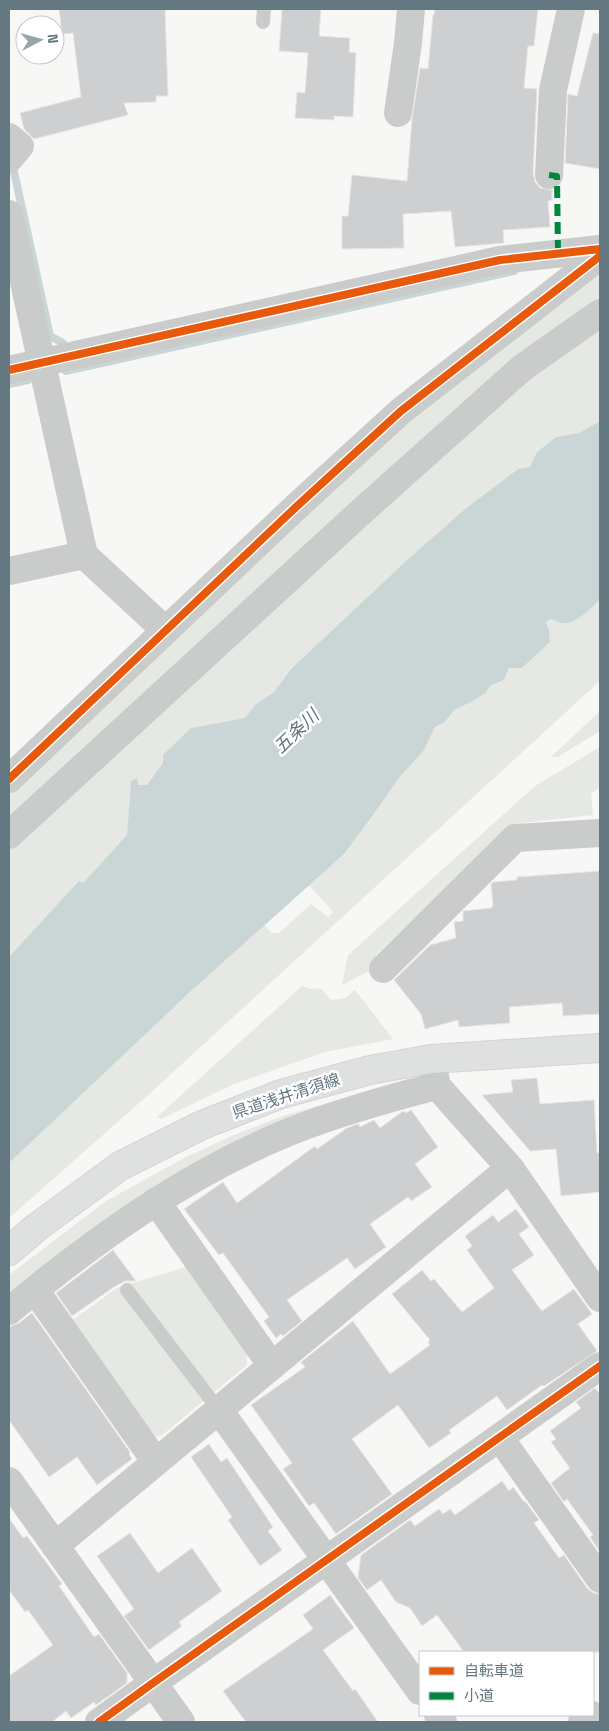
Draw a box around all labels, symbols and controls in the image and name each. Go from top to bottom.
north arrow [15,15,65,65]
text: N [43,33,62,44]
water label: 五条川 [269,703,325,758]
street label: 県道浅井清須線 [229,1069,343,1123]
legend [419,1651,594,1716]
text: 自転車道 [464,1661,524,1680]
text: 小道 [464,1686,494,1705]

